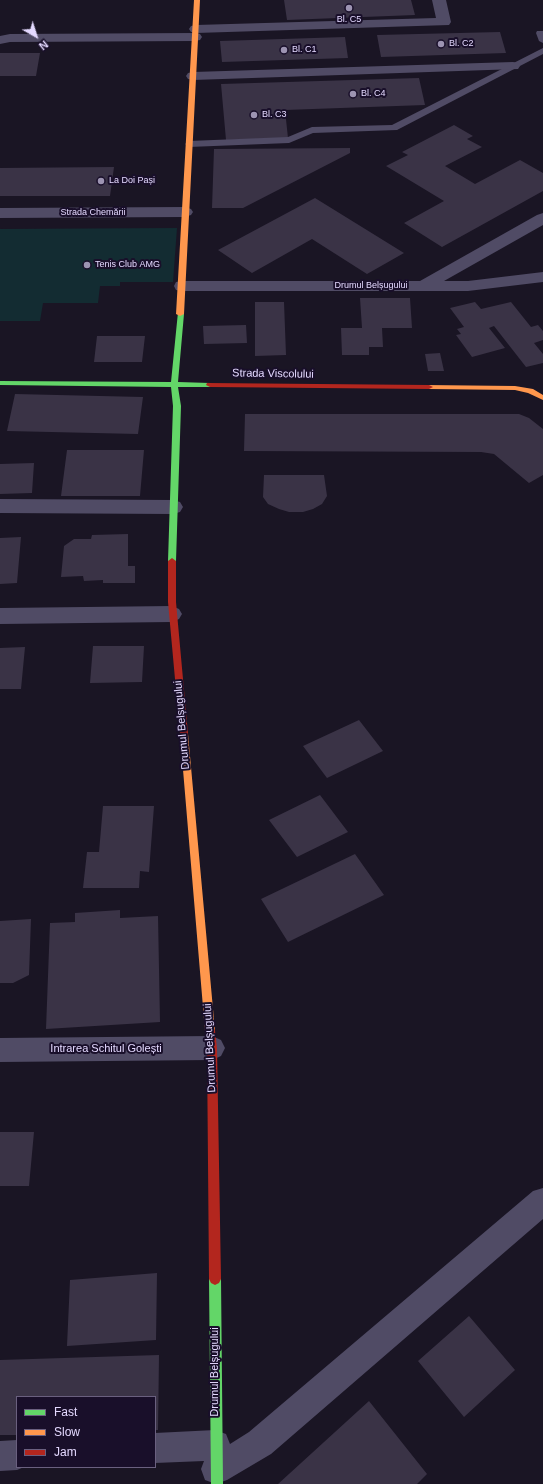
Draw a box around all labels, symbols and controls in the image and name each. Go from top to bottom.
marker: Bl. C5 [344,3,354,13]
place label: Bl. C5 [337,15,361,25]
north arrow [16,16,56,56]
text: N [37,38,50,52]
marker: Bl. C2 [436,39,446,49]
place label: Bl. C2 [449,39,474,49]
marker: Bl. C1 [279,45,289,55]
place label: Bl. C1 [292,45,317,55]
marker: Bl. C4 [348,89,358,99]
place label: Bl. C4 [361,89,386,99]
marker: Bl. C3 [249,110,259,120]
place label: Bl. C3 [262,110,287,120]
marker: La Doi Pași [96,176,106,186]
place label: La Doi Pași [109,176,155,186]
street label: Strada Chemării [60,208,126,218]
marker: Tenis Club AMG [82,260,92,270]
place label: Tenis Club AMG [95,260,160,270]
street label: Drumul Belșugului [334,281,408,291]
street label: Strada Viscolului [232,367,314,381]
street label: Drumul Belșugului [172,680,192,770]
street label: Drumul Belșugului [201,1003,219,1093]
street label: Intrarea Schitul Golești [50,1042,162,1056]
street label: Drumul Belșugului [208,1327,222,1417]
legend [16,1396,156,1468]
text: Fast [54,1405,77,1419]
text: Slow [54,1425,80,1439]
text: Jam [54,1445,77,1459]

